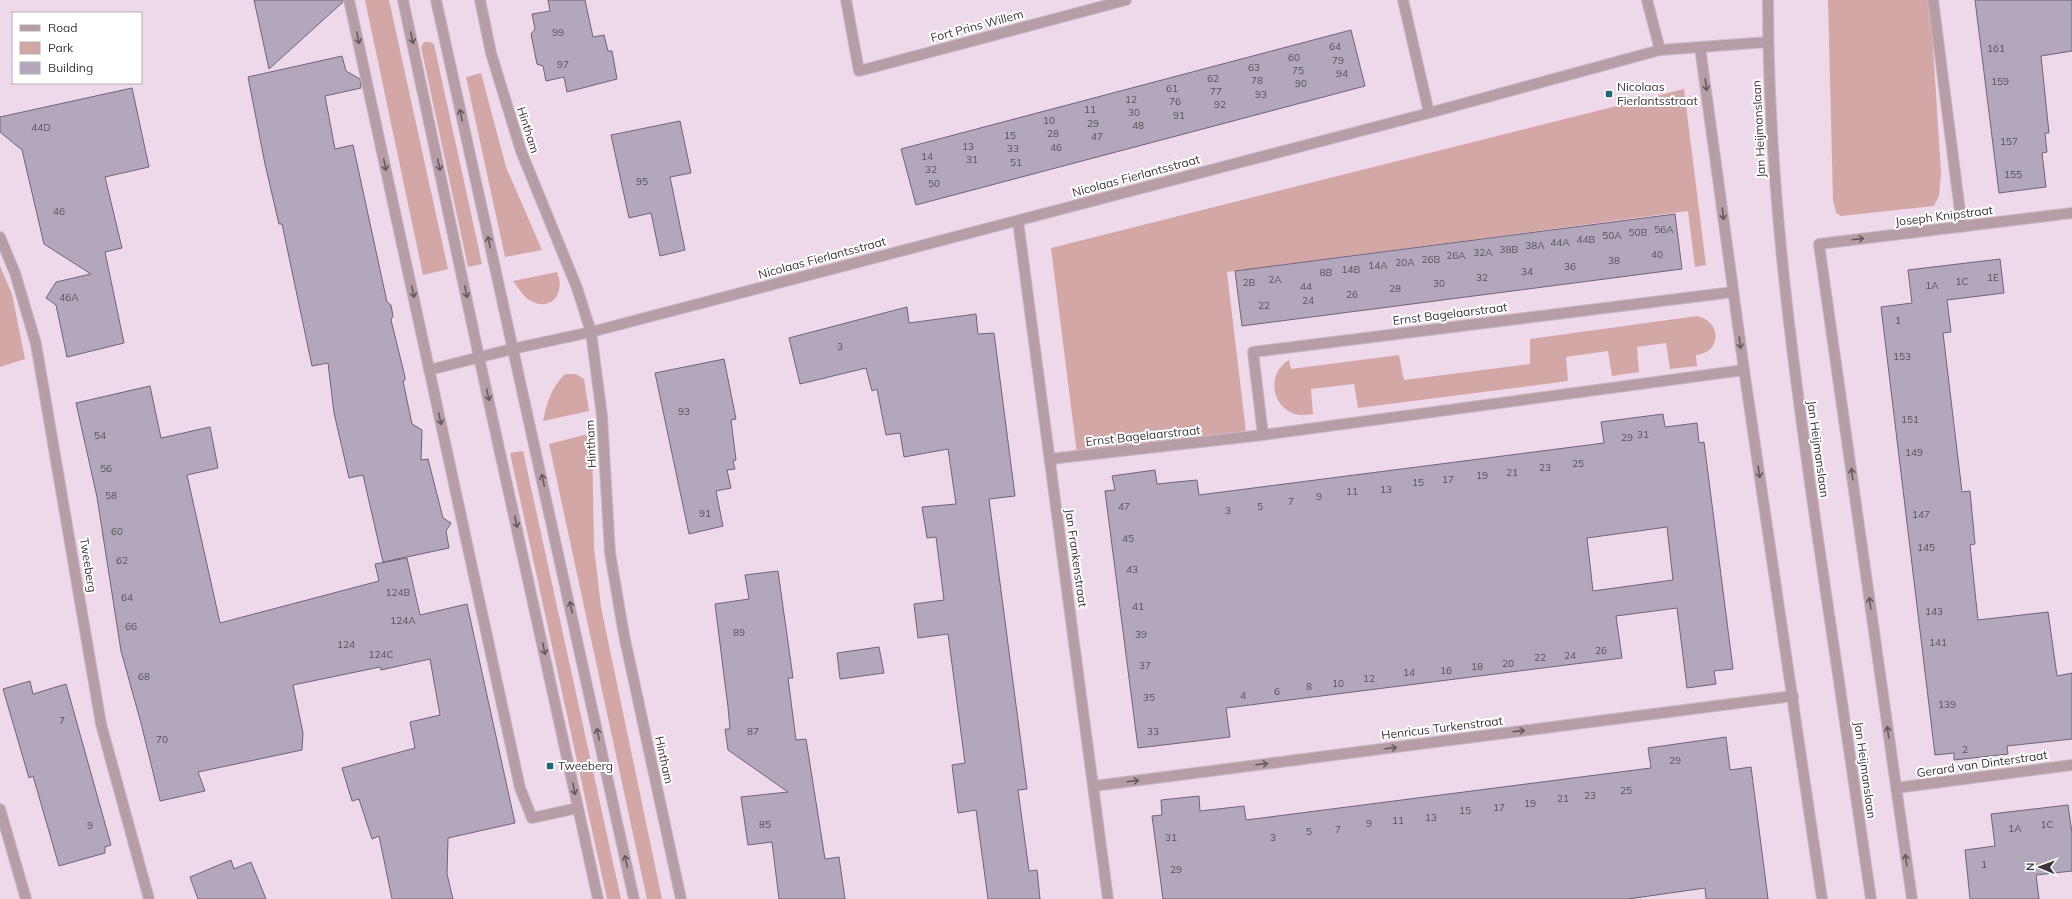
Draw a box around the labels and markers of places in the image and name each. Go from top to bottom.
place label: Nicolaas Fierlantsstraat [1617,79,1698,108]
marker: Nicolaas Fierlantsstraat [1604,89,1614,99]
place label: Tweeberg [558,758,613,773]
marker: Tweeberg [545,761,555,771]

